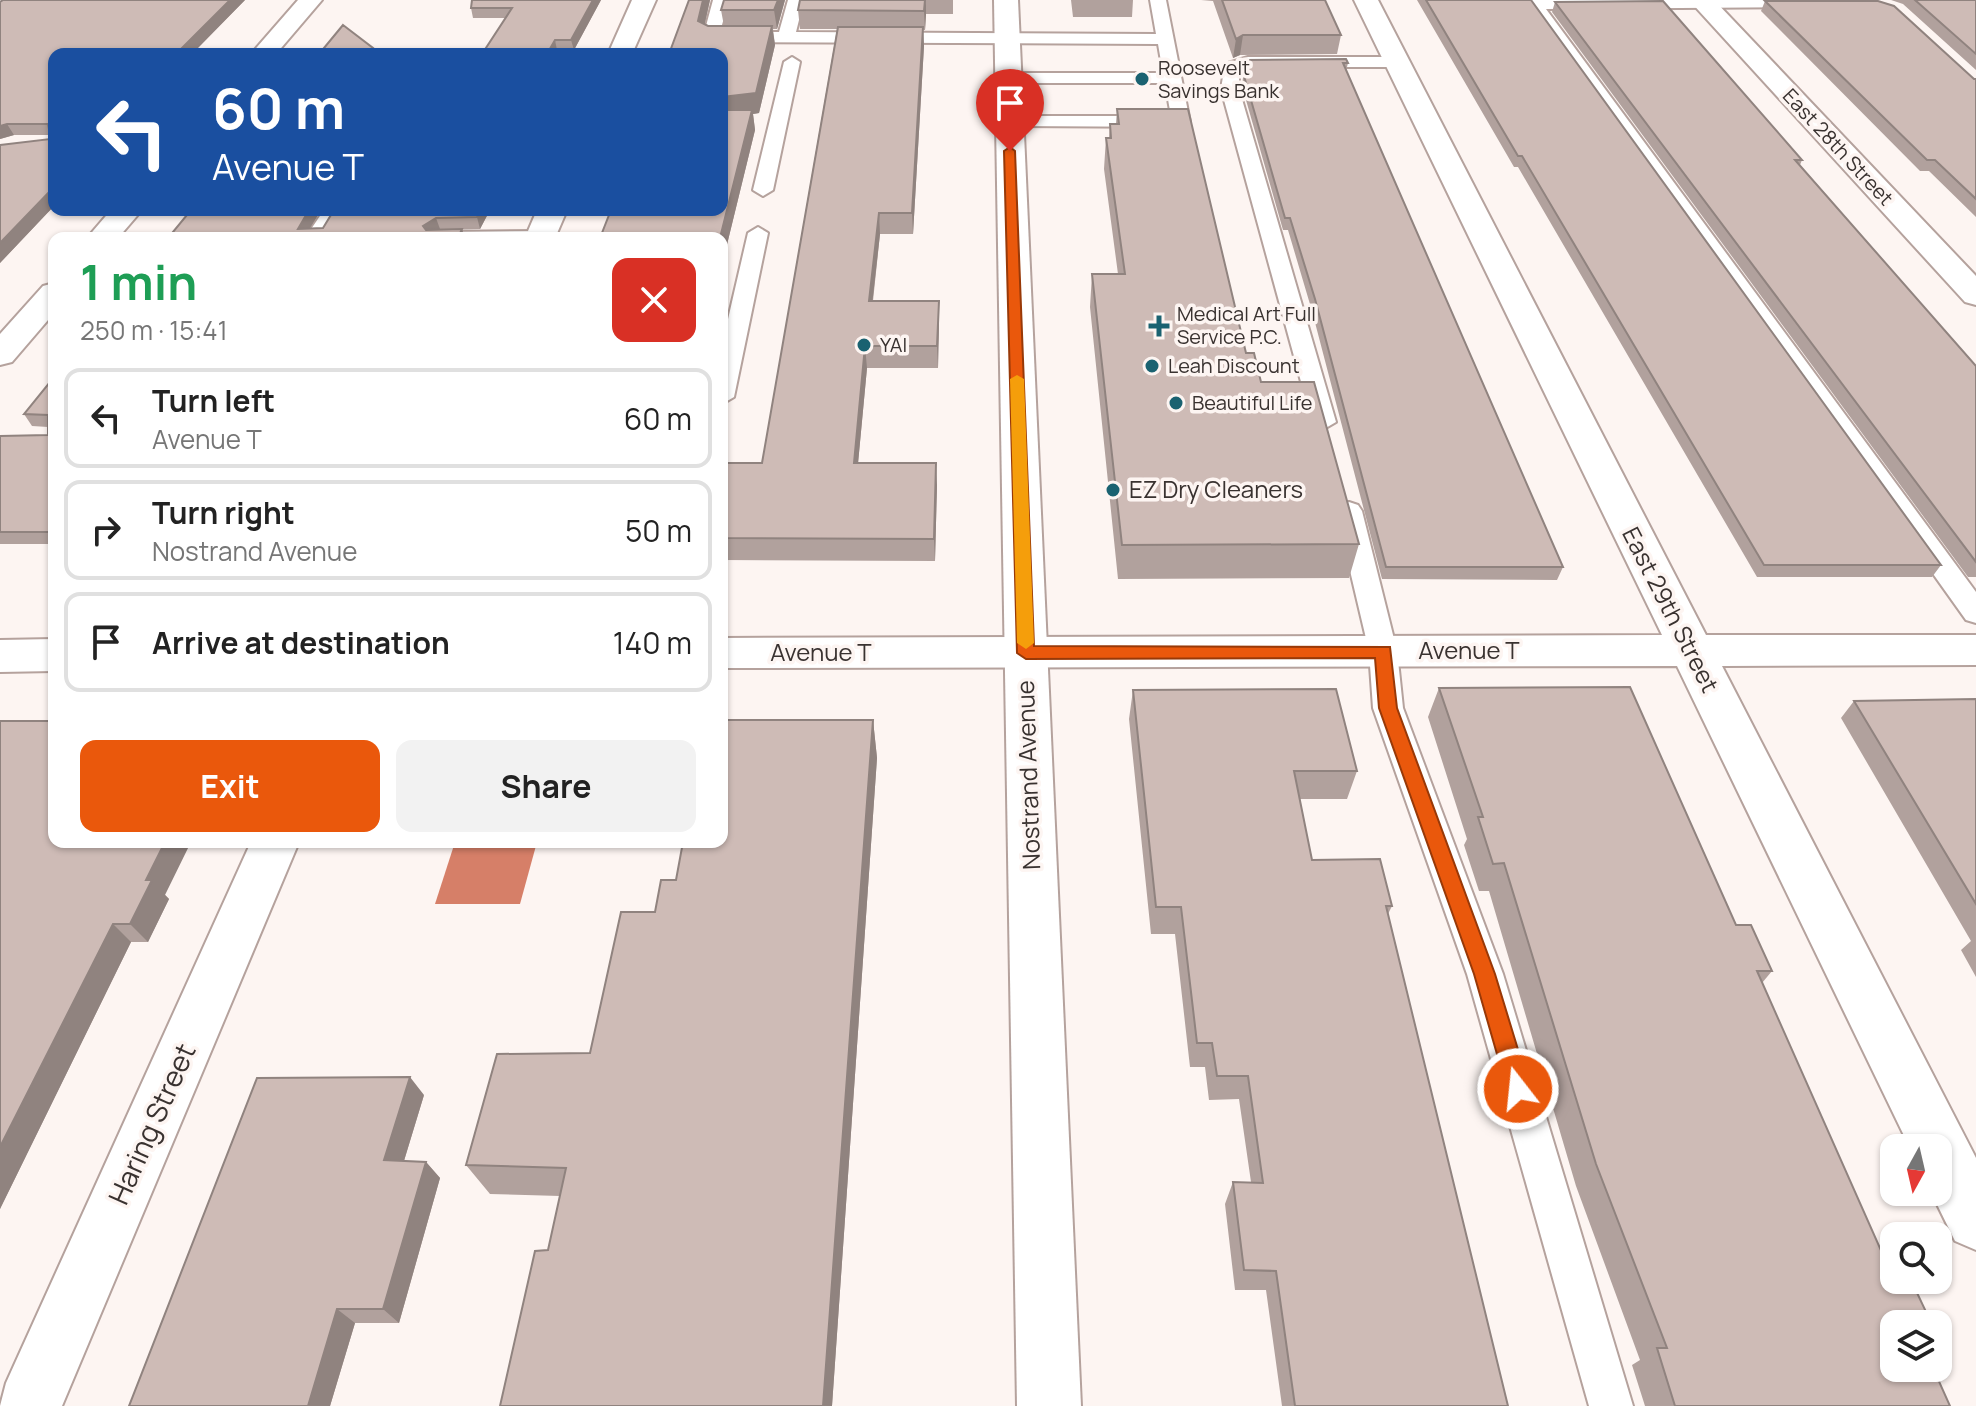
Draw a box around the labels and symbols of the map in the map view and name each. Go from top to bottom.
place label: Roosevelt Savings Bank [1158,54,1280,104]
pin [976,69,1044,151]
marker: Roosevelt Savings Bank [1133,70,1151,88]
street label: East 28th Street [1777,82,1900,211]
place label: Medical Art Full Service P.C. [1177,300,1316,350]
marker: Medical Art Full Service P.C. [1148,315,1170,337]
place label: YAI [880,331,907,358]
marker: YAI [855,336,873,354]
place label: Leah Discount [1168,352,1300,379]
marker: Leah Discount [1143,357,1161,375]
place label: Beautiful Life [1192,389,1312,416]
marker: Beautiful Life [1167,394,1185,412]
place label: EZ Dry Cleaners [1129,472,1303,505]
marker: EZ Dry Cleaners [1104,481,1122,499]
street label: East 29th Street [1615,521,1727,698]
street label: Avenue T [1418,633,1520,666]
street label: Avenue T [770,635,872,668]
street label: Nostrand Avenue [1008,680,1047,870]
street label: Haring Street [99,1037,204,1210]
position arrow [1476,1047,1560,1131]
north arrow [1880,1134,1952,1206]

